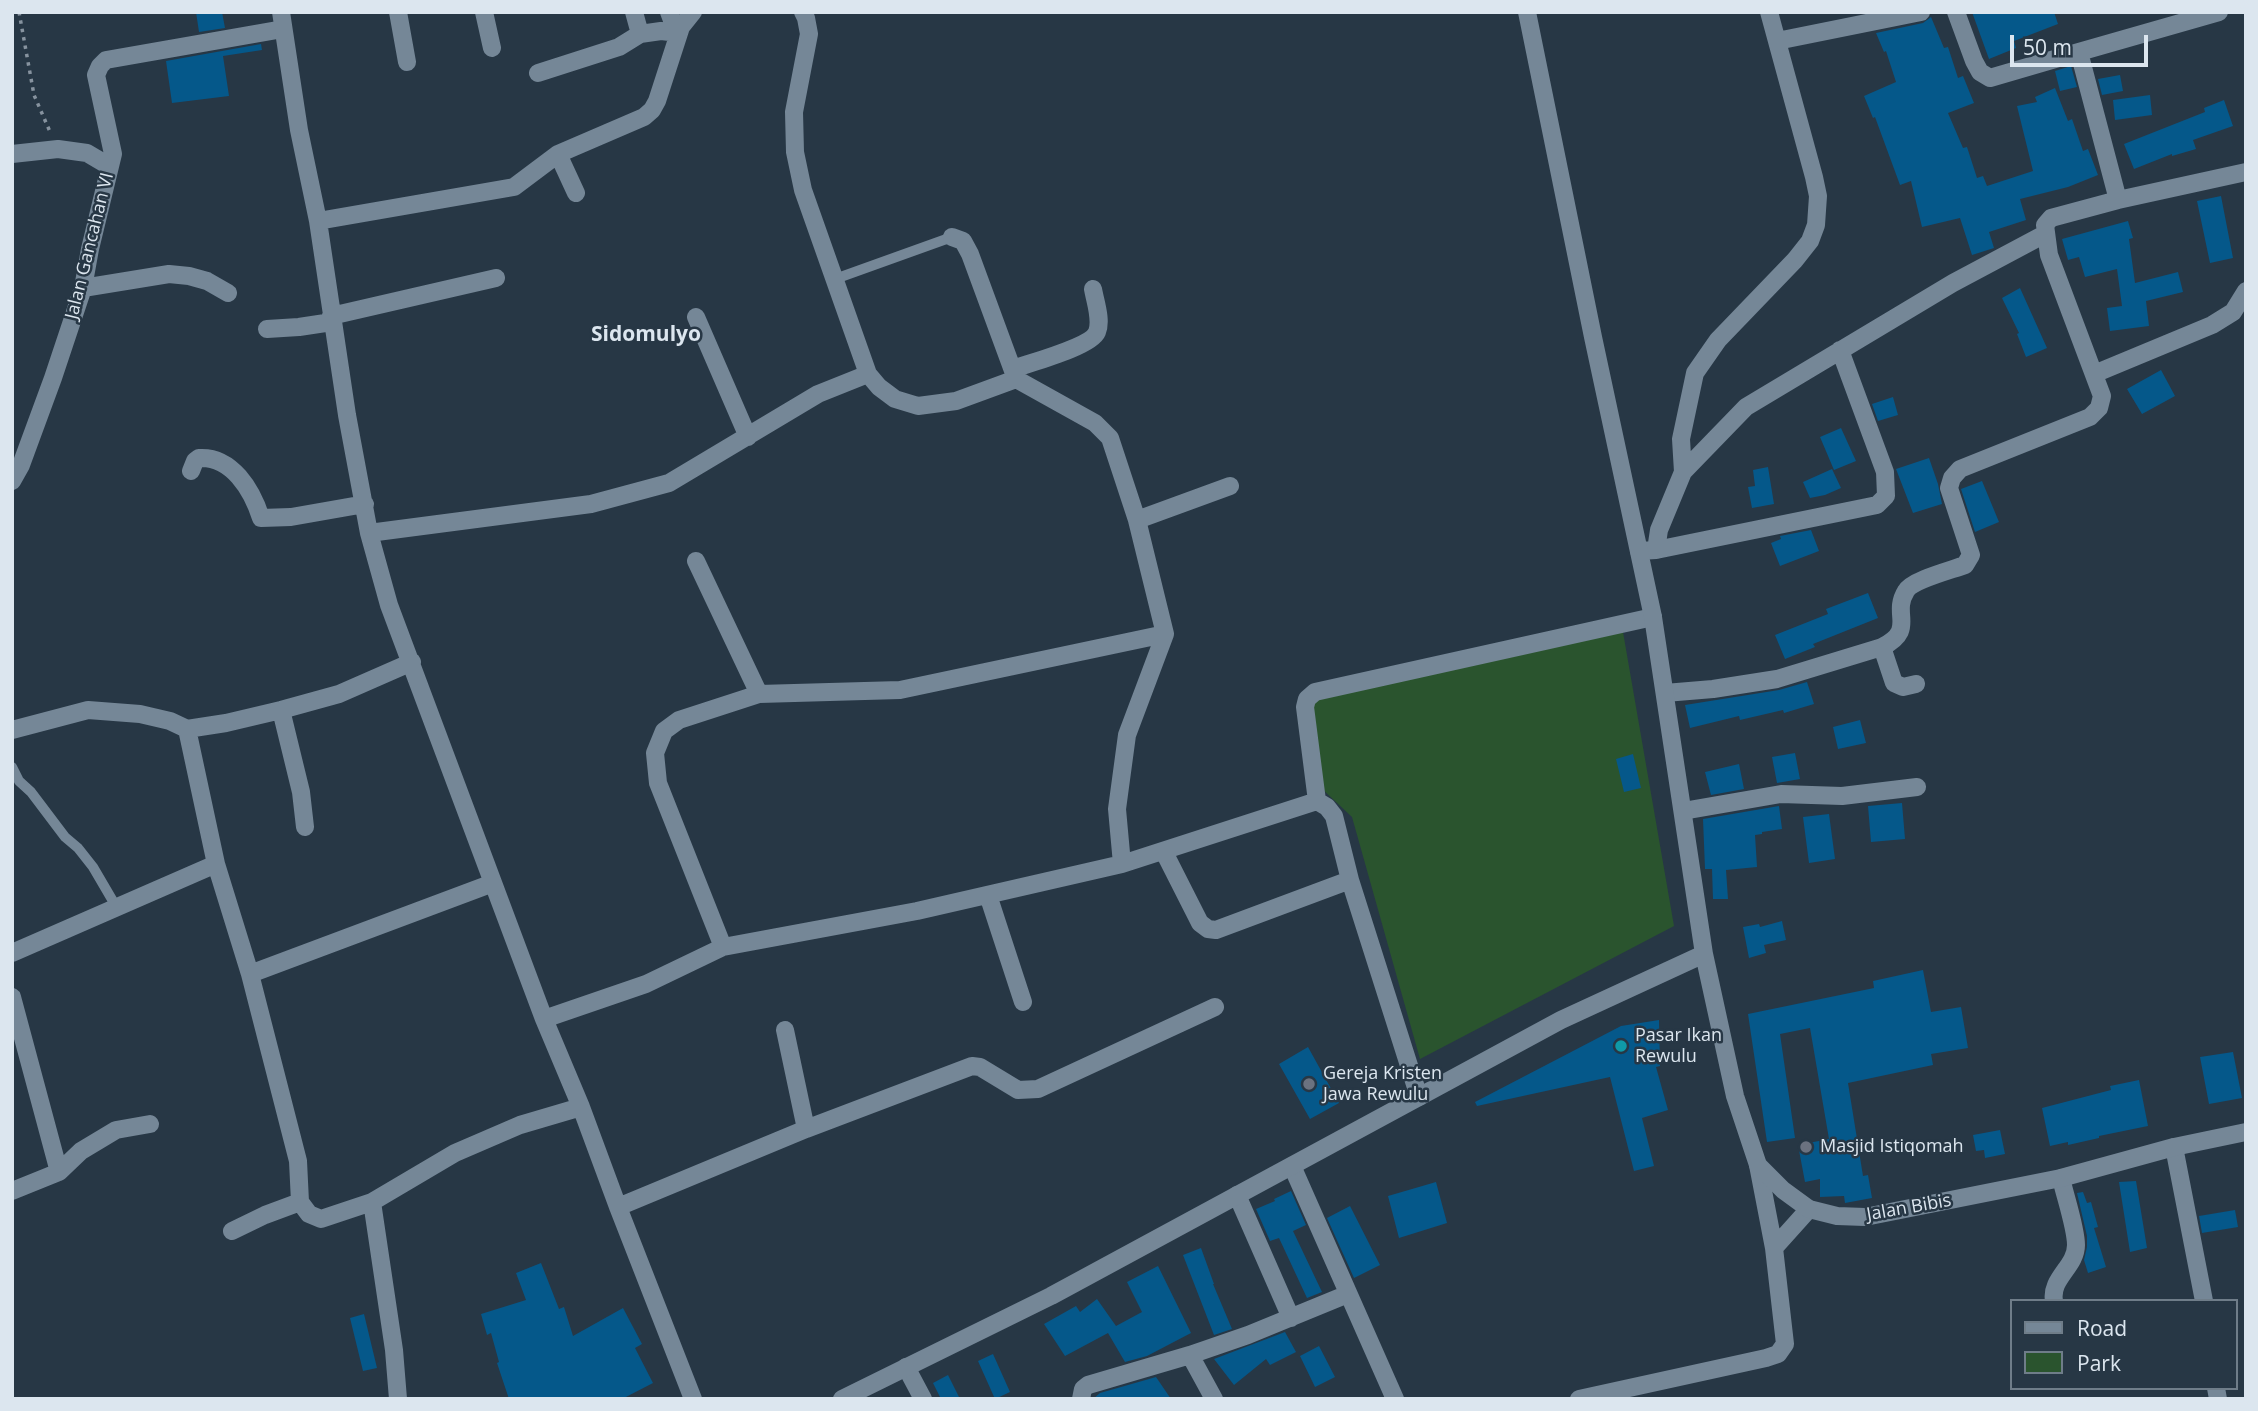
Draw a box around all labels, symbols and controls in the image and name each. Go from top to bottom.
scale bar [2013,21,2151,65]
text: 50 m [2023,33,2072,61]
street label: Jalan Gancahan VI [61,170,119,322]
district label: Sidomulyo [591,322,701,348]
place label: Pasar Ikan Rewulu [1635,1025,1722,1068]
marker: Pasar Ikan Rewulu [1613,1038,1629,1054]
place label: Gereja Kristen Jawa Rewulu [1323,1063,1442,1106]
marker: Gereja Kristen Jawa Rewulu [1301,1076,1317,1092]
place label: Masjid Istiqomah [1820,1136,1964,1158]
marker: Masjid Istiqomah [1798,1139,1814,1155]
street label: Jalan Bibis [1865,1190,1953,1226]
legend [2010,1299,2237,1390]
text: Road [2077,1314,2127,1342]
text: Park [2077,1349,2121,1377]

